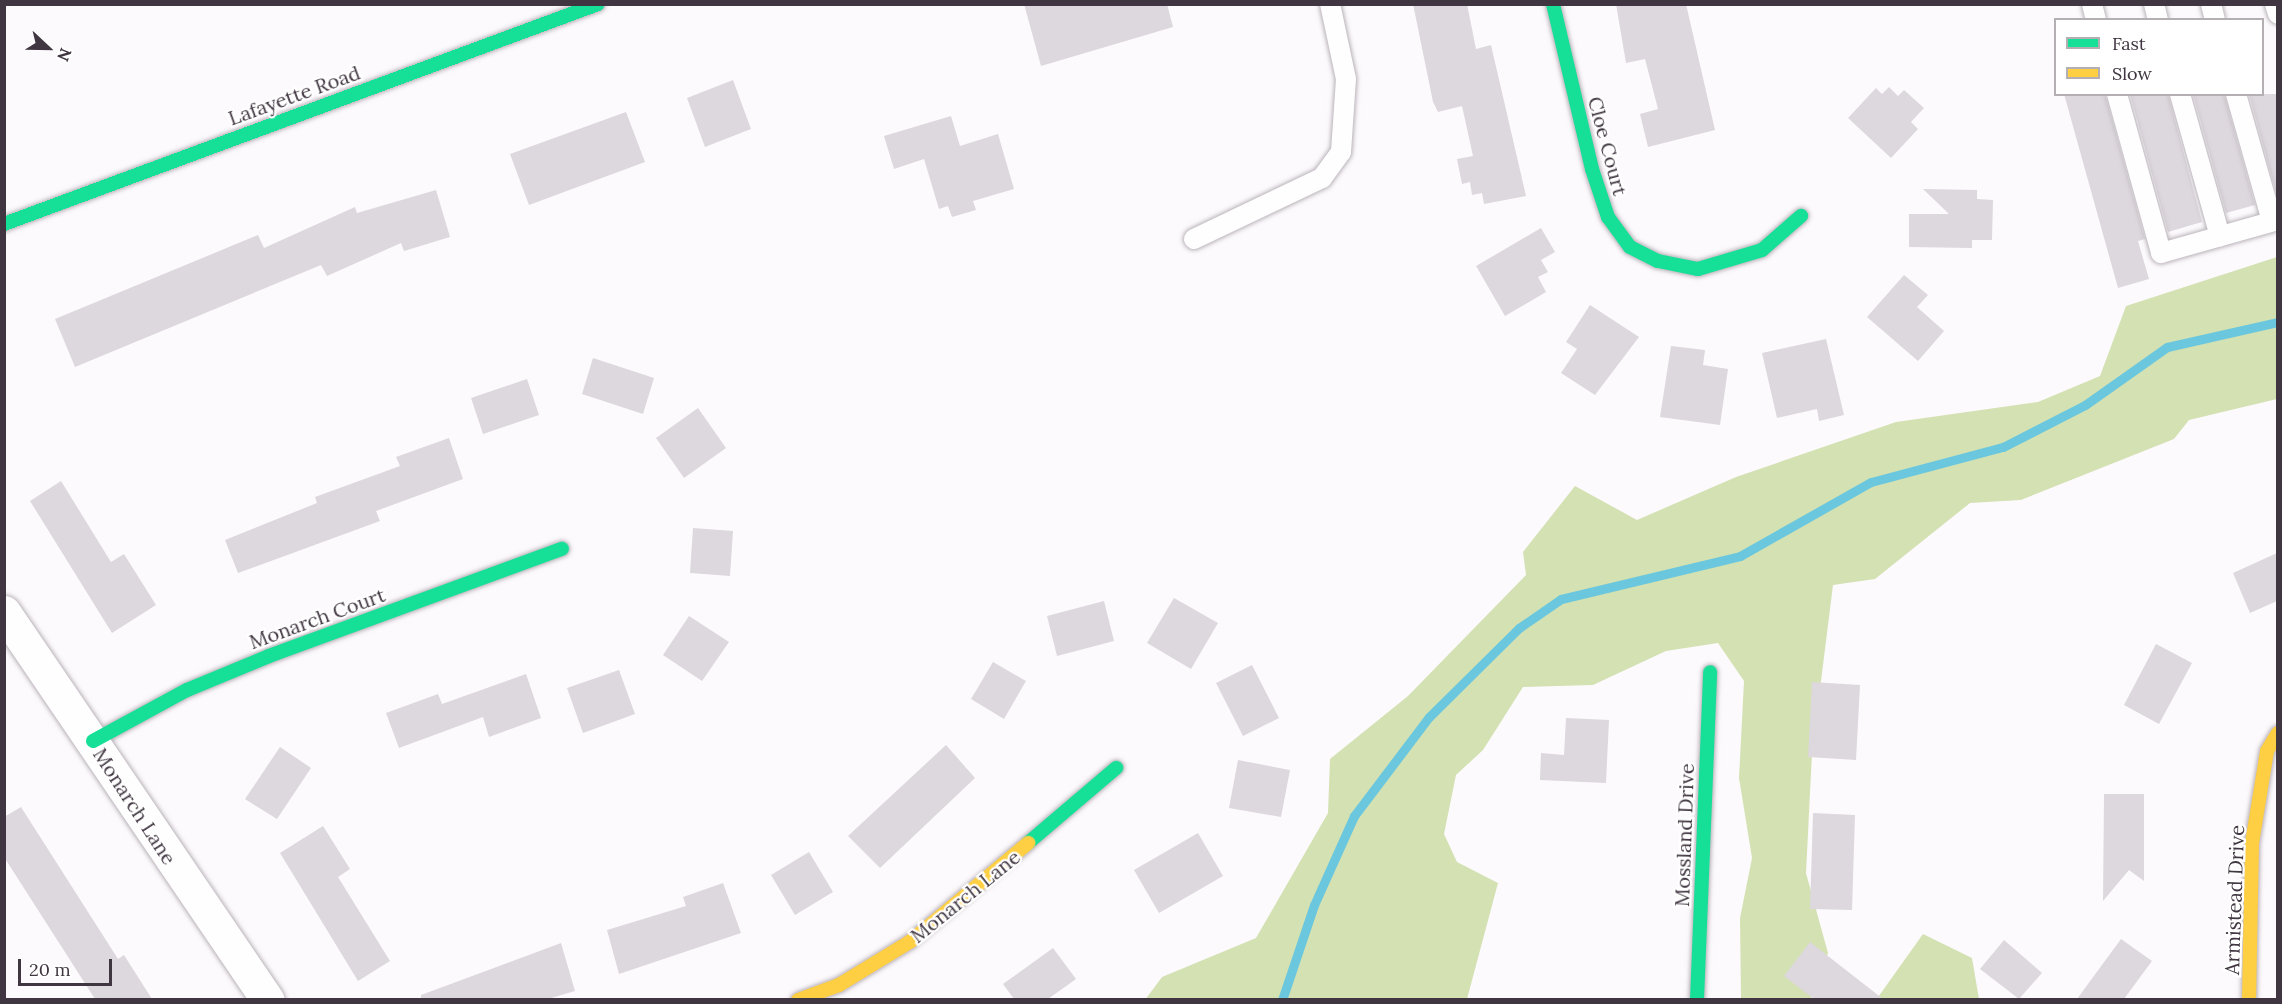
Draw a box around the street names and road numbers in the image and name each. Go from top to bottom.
street label: Lafayette Road [225,60,363,130]
street label: Cloe Court [1583,94,1633,198]
street label: Monarch Court [246,582,388,654]
street label: Monarch Lane [88,743,182,869]
street label: Mossland Drive [1670,763,1698,907]
street label: Armistead Drive [2219,825,2249,975]
street label: Monarch Lane [905,844,1025,948]

